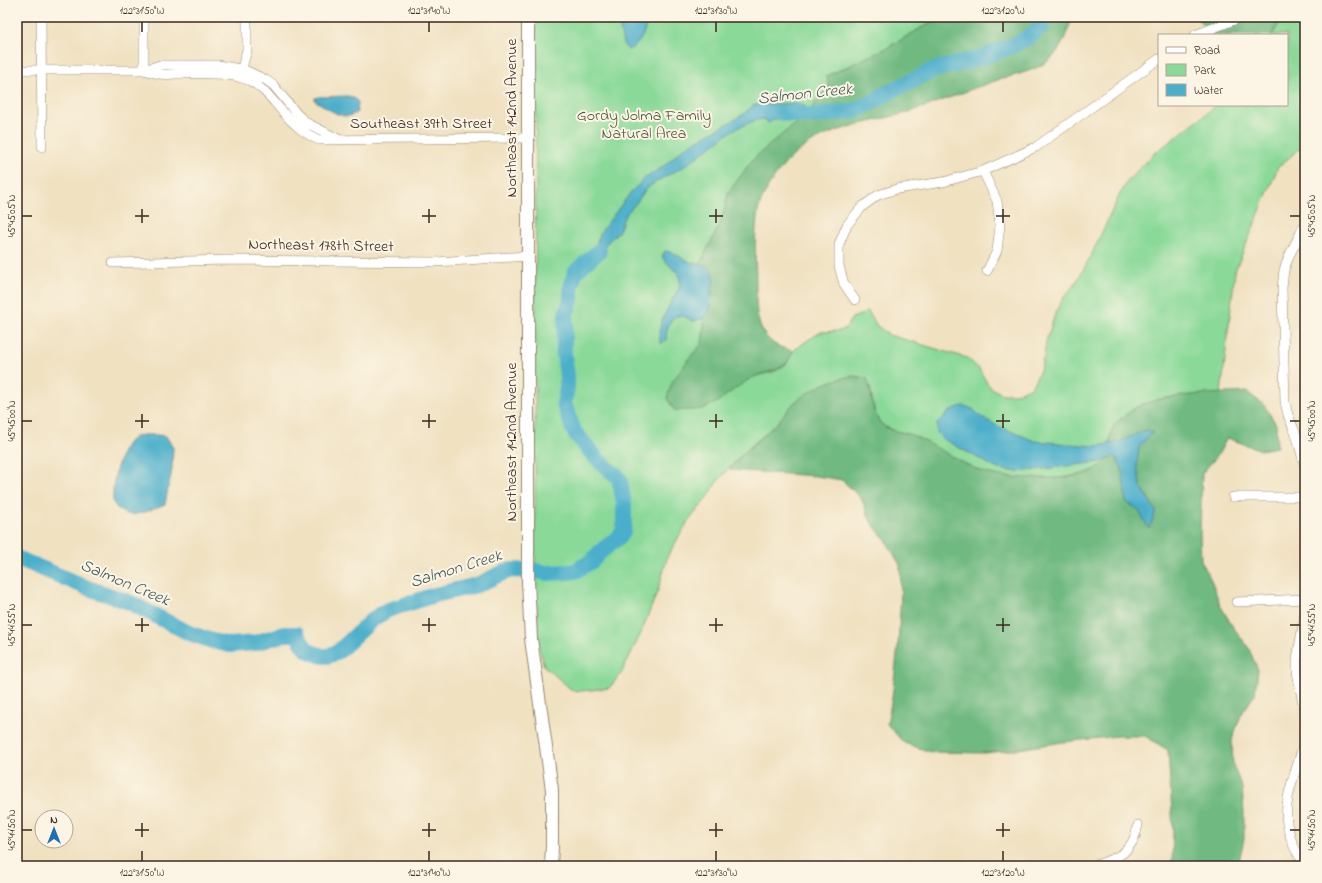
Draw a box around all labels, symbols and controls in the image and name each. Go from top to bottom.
text: 122°31'50"W [120,4,164,19]
text: 122°31'40"W [408,4,451,19]
text: 122°31'30"W [695,4,738,19]
text: 122°31'20"W [981,4,1025,19]
legend [1158,34,1288,106]
street label: Northeast 142nd Avenue [500,38,524,197]
text: Road [1194,42,1220,60]
text: Park [1194,62,1216,80]
water label: Salmon Creek [757,76,855,111]
text: Water [1194,82,1223,100]
park label: Gordy Jolma Family Natural Area [577,104,711,146]
street label: Southeast 39th Street [350,112,493,136]
text: 45°45'05"N [5,194,20,237]
text: 45°45'05"N [1305,194,1320,237]
street label: Northeast 178th Street [248,233,394,259]
street label: Northeast 142nd Avenue [500,362,524,521]
text: 45°45'00"N [5,400,20,442]
text: 45°45'00"N [1305,400,1320,442]
water label: Salmon Creek [407,543,507,595]
water label: Salmon Creek [76,553,175,614]
text: 45°44'55"N [5,604,20,646]
text: 45°44'55"N [1305,604,1320,646]
text: 45°44'50"N [5,809,20,850]
north arrow [34,809,74,849]
text: 45°44'50"N [1305,809,1320,850]
text: N [50,812,58,828]
text: 122°31'50"W [120,866,164,881]
text: 122°31'40"W [408,866,451,881]
text: 122°31'30"W [695,866,738,881]
text: 122°31'20"W [981,866,1025,881]

